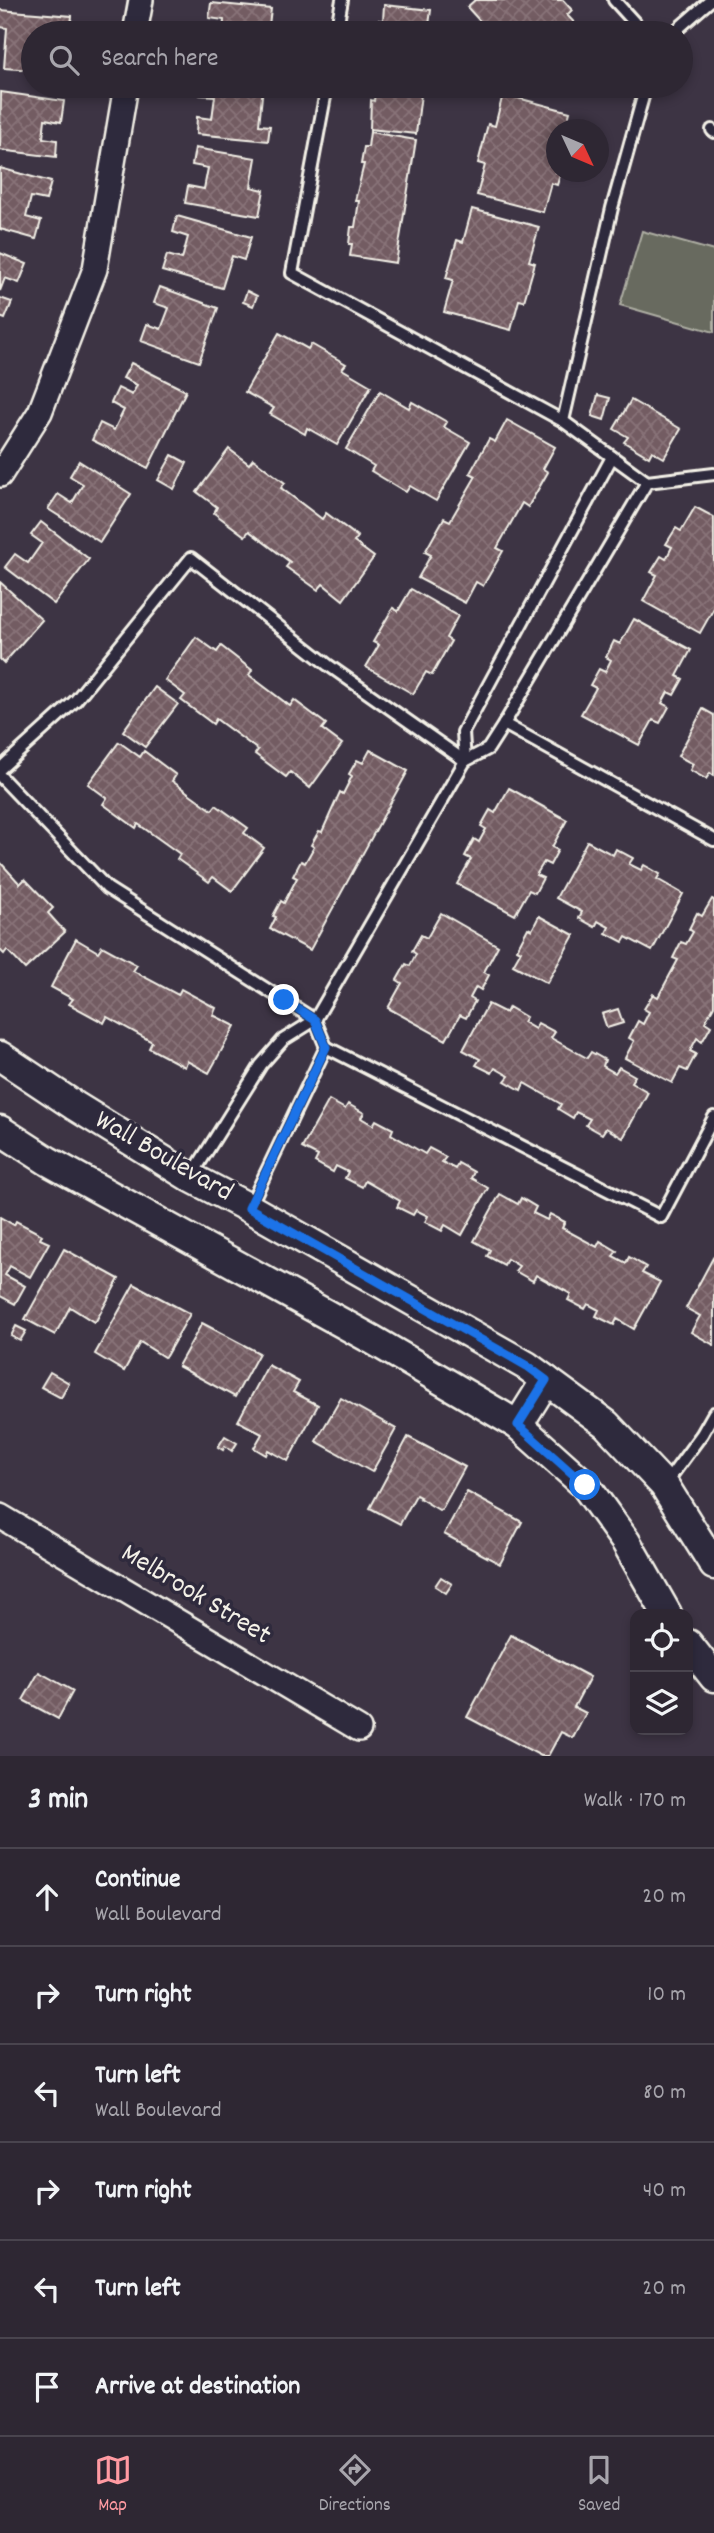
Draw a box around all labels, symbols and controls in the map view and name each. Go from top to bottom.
search box [21,21,693,98]
icon: search [45,41,83,79]
text: Search here [101,41,219,78]
north arrow [546,119,609,182]
route end [268,984,299,1015]
street label: Wall Boulevard [86,1102,240,1214]
route start [569,1469,600,1500]
street label: Melbrook Street [112,1535,278,1657]
map controls [630,1609,693,1735]
button: locate [630,1609,693,1672]
button: layers [630,1672,693,1735]
text: 3 min [28,1780,88,1823]
text: Walk · 170 m [584,1785,686,1818]
text: Continue [95,1862,180,1899]
icon: ahead [28,1878,66,1916]
text: 20 m [642,1881,686,1914]
text: Wall Boulevard [95,1899,222,1932]
icon: right [28,1976,66,2014]
text: Turn right [95,1977,192,2014]
text: 10 m [647,1979,686,2012]
text: Turn left [95,2058,181,2095]
icon: left [28,2074,66,2112]
text: 80 m [643,2077,686,2110]
text: Wall Boulevard [95,2095,222,2128]
icon: right [28,2172,66,2210]
text: Turn right [95,2173,192,2210]
text: 40 m [643,2175,686,2208]
icon: left [28,2270,66,2308]
text: Turn left [95,2271,181,2308]
text: 20 m [642,2273,686,2306]
icon: arrive [28,2368,66,2406]
text: Arrive at destination [95,2369,300,2406]
tab: Map [94,2451,132,2520]
tab: Directions [319,2451,391,2520]
tab: Saved [578,2451,620,2520]

